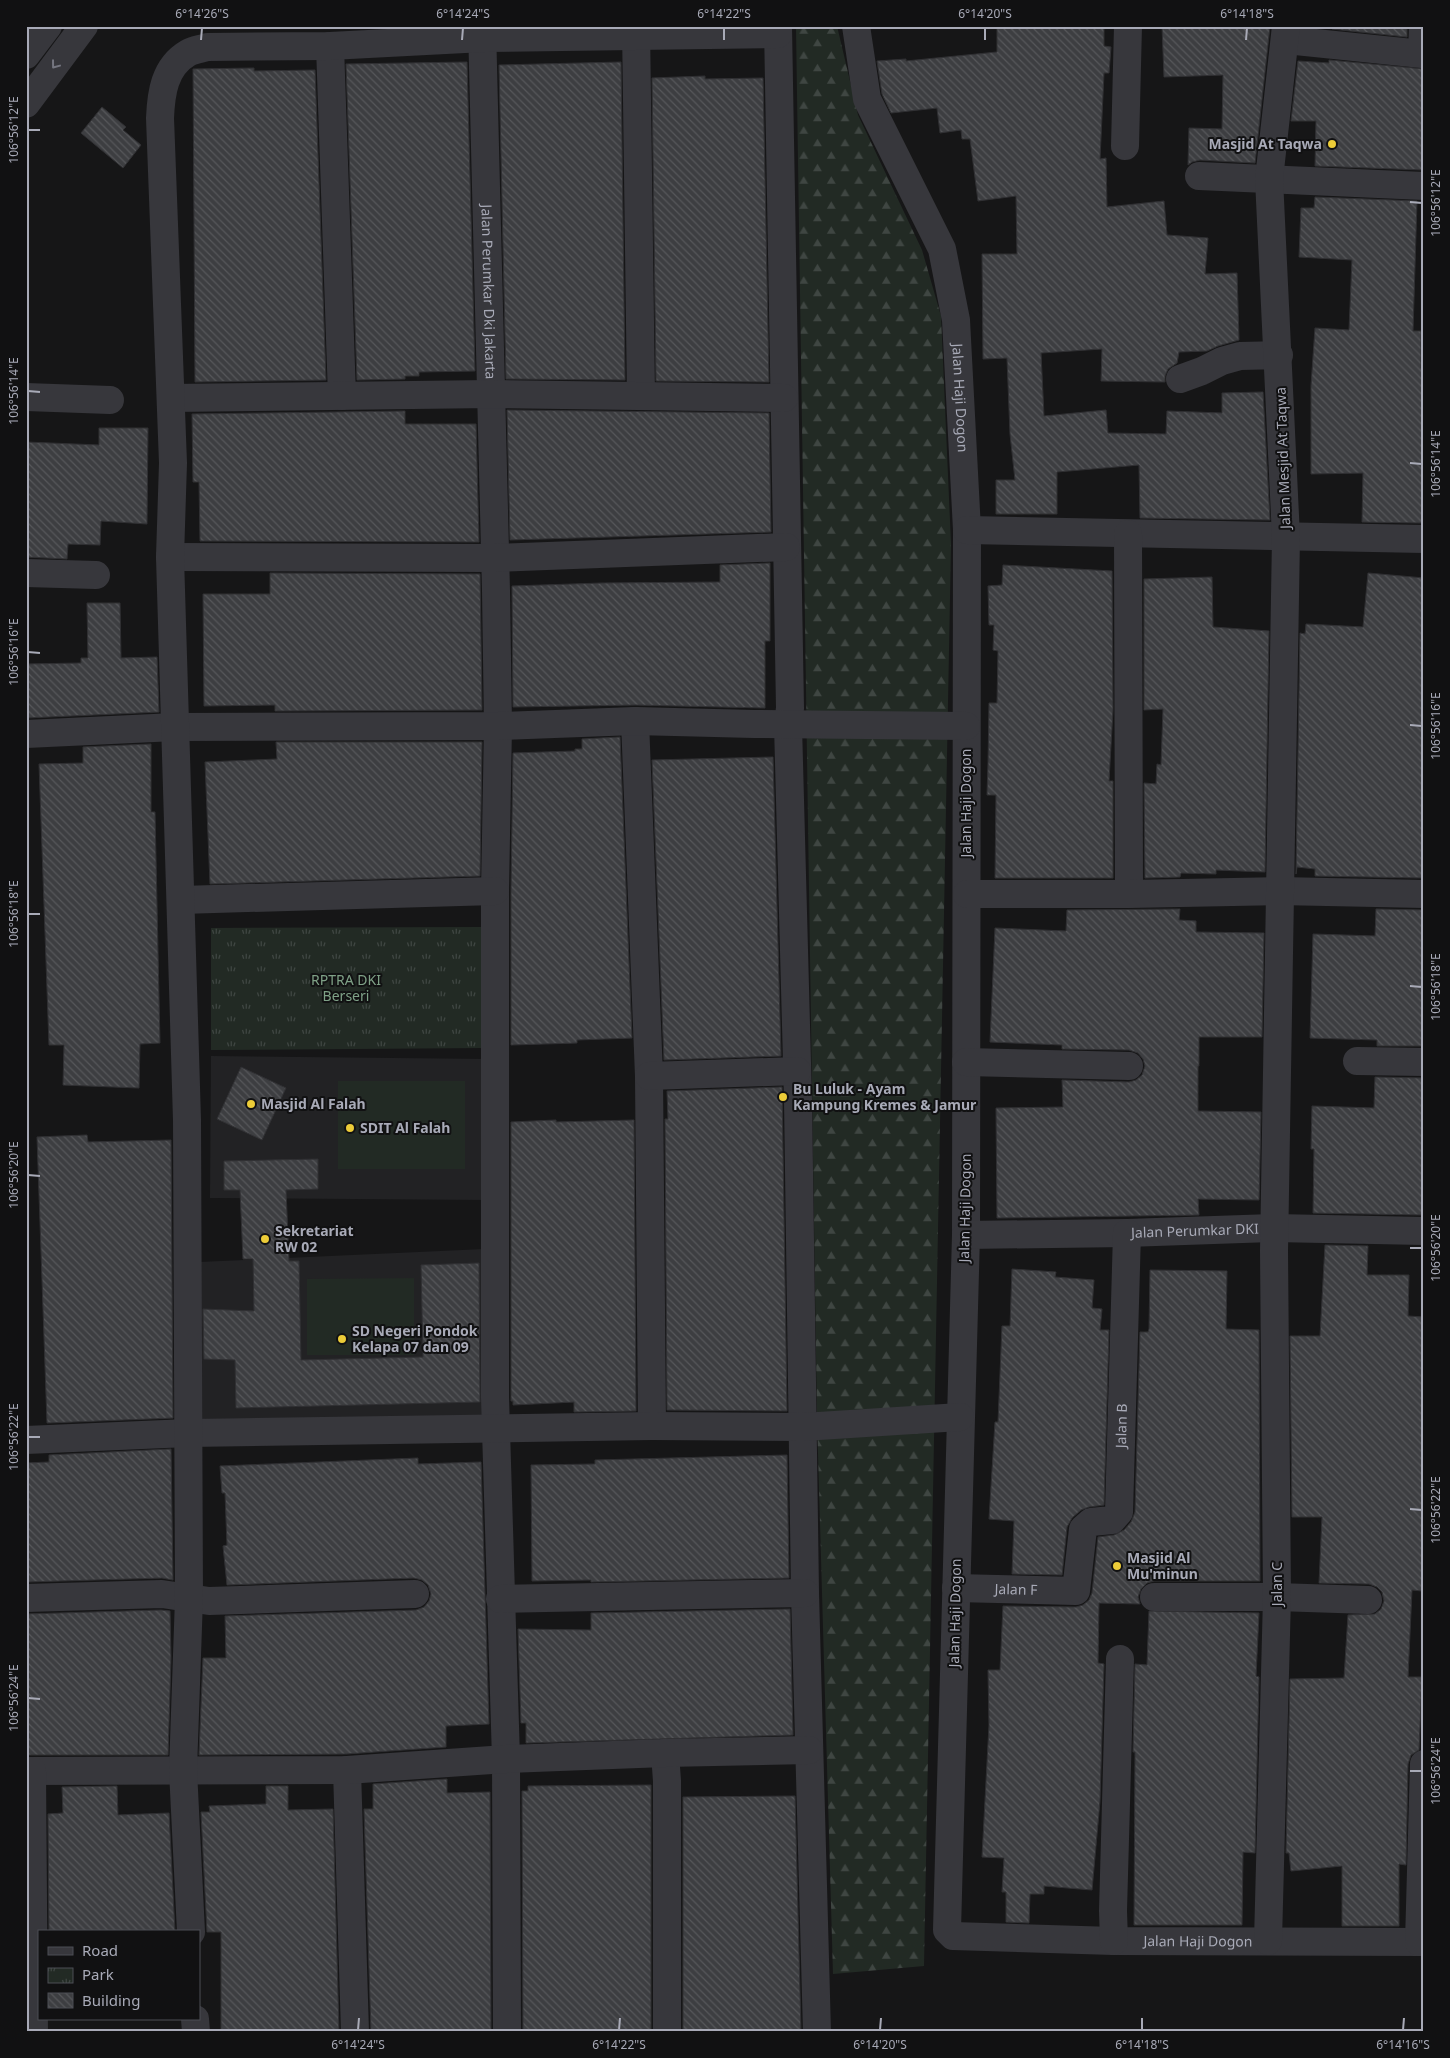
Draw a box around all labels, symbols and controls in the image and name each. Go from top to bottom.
text: 6°14'26"S [175,5,229,22]
text: 6°14'24"S [436,5,490,22]
text: 6°14'22"S [697,5,751,22]
text: 6°14'20"S [958,5,1012,22]
text: 6°14'18"S [1220,5,1274,22]
one-way arrow [52,59,61,69]
text: 106°56'12"E [5,96,22,164]
place label: Masjid At Taqwa [1209,134,1322,153]
marker: Masjid At Taqwa [1326,138,1338,150]
text: 106°56'12"E [1427,169,1444,237]
street label: Jalan Perumkar Dki Jakarta [477,202,501,380]
street label: Jalan Haji Dogon [948,341,973,453]
text: 106°56'14"E [5,357,22,425]
street label: Jalan Mesjid At Taqwa [1271,387,1295,531]
text: 106°56'14"E [1427,430,1444,498]
text: 106°56'16"E [5,618,22,686]
text: 106°56'16"E [1427,692,1444,760]
street label: Jalan Haji Dogon [956,749,975,859]
text: 106°56'18"E [5,880,22,948]
text: 106°56'18"E [1427,953,1444,1021]
park label: RPTRA DKI Berseri [311,970,381,1005]
place label: Bu Luluk - Ayam Kampung Kremes & Jamur [793,1079,977,1114]
marker: Bu Luluk - Ayam Kampung Kremes & Jamur [777,1091,789,1103]
place label: Masjid Al Falah [261,1094,366,1113]
marker: Masjid Al Falah [245,1098,257,1110]
place label: SDIT Al Falah [360,1118,450,1137]
marker: SDIT Al Falah [344,1122,356,1134]
text: 106°56'20"E [5,1141,22,1209]
street label: Jalan Haji Dogon [954,1153,975,1265]
text: 106°56'20"E [1427,1214,1444,1282]
street label: Jalan Perumkar DKI [1129,1219,1259,1242]
place label: Sekretariat RW 02 [275,1221,353,1256]
marker: Sekretariat RW 02 [259,1233,271,1245]
place label: SD Negeri Pondok Kelapa 07 dan 09 [352,1321,478,1356]
marker: SD Negeri Pondok Kelapa 07 dan 09 [336,1333,348,1345]
text: 106°56'22"E [5,1403,22,1471]
street label: Jalan B [1111,1403,1131,1450]
text: 106°56'22"E [1427,1476,1444,1544]
place label: Masjid Al Mu'minun [1127,1548,1198,1583]
street label: Jalan Haji Dogon [944,1558,965,1670]
marker: Masjid Al Mu'minun [1111,1560,1123,1572]
street label: Jalan C [1267,1562,1286,1608]
street label: Jalan F [992,1579,1038,1599]
text: 106°56'24"E [5,1664,22,1732]
text: 106°56'24"E [1427,1737,1444,1805]
legend [38,1930,200,2020]
street label: Jalan Haji Dogon [1141,1931,1253,1950]
text: Road [82,1940,118,1960]
text: Park [82,1964,114,1984]
text: Building [82,1990,140,2010]
text: 6°14'24"S [331,2036,385,2053]
text: 6°14'22"S [592,2036,646,2053]
text: 6°14'20"S [853,2036,907,2053]
text: 6°14'18"S [1115,2036,1169,2053]
text: 6°14'16"S [1376,2036,1430,2053]

